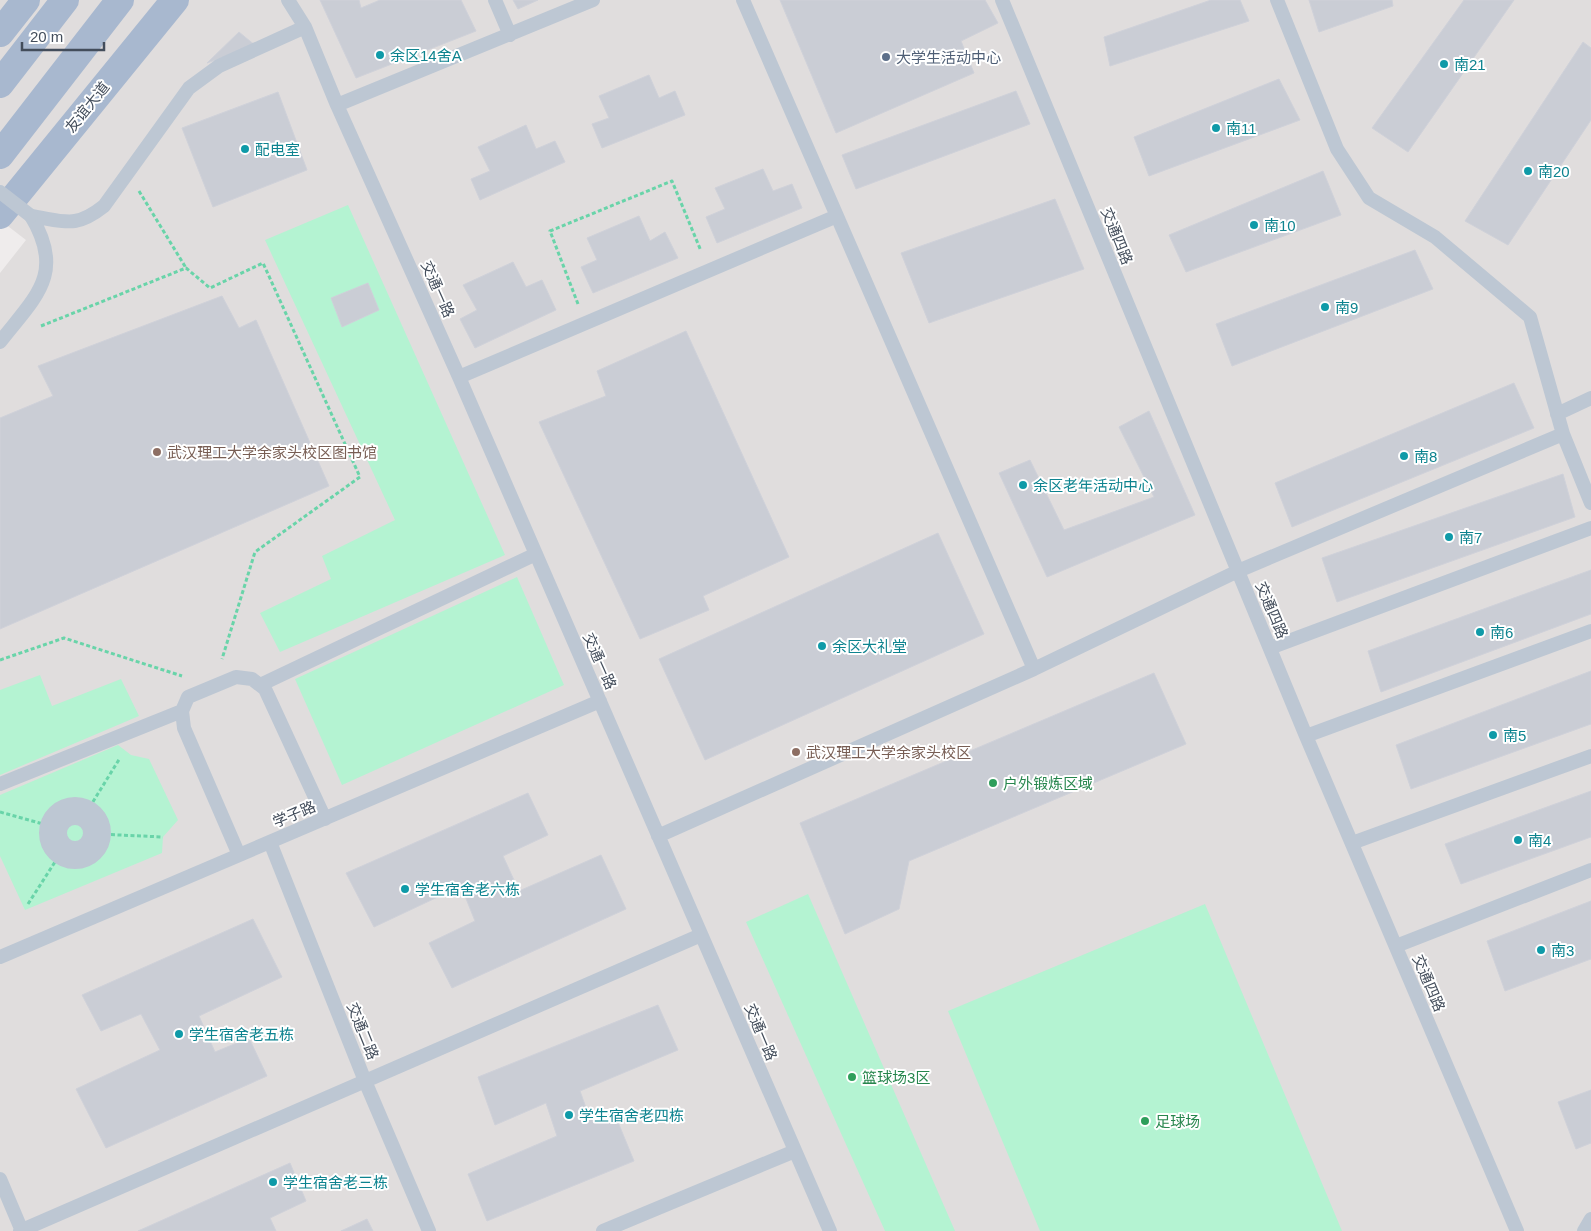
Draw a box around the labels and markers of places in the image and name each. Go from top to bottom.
place label: 余区14舍A [390,47,462,64]
marker: 余区14舍A [374,49,386,61]
place label: 大学生活动中心 [896,49,1001,66]
marker: 大学生活动中心 [880,51,892,63]
place label: 南21 [1454,56,1486,73]
marker: 南21 [1438,58,1450,70]
place label: 南11 [1226,120,1257,137]
marker: 南11 [1210,122,1222,134]
place label: 配电室 [255,141,300,158]
marker: 配电室 [239,143,251,155]
place label: 南20 [1538,163,1570,180]
marker: 南20 [1522,165,1534,177]
place label: 南10 [1264,217,1296,234]
marker: 南10 [1248,219,1260,231]
place label: 南9 [1335,299,1358,316]
marker: 南9 [1319,301,1331,313]
place label: 武汉理工大学余家头校区图书馆 [167,444,377,461]
marker: 武汉理工大学余家头校区图书馆 [151,446,163,458]
place label: 南8 [1414,448,1437,465]
marker: 南8 [1398,450,1410,462]
place label: 余区老年活动中心 [1033,477,1153,494]
marker: 余区老年活动中心 [1017,479,1029,491]
place label: 南7 [1459,529,1482,546]
marker: 南7 [1443,531,1455,543]
place label: 南6 [1490,624,1513,641]
marker: 南6 [1474,626,1486,638]
place label: 余区大礼堂 [832,638,907,655]
marker: 余区大礼堂 [816,640,828,652]
place label: 南5 [1503,727,1526,744]
marker: 南5 [1487,729,1499,741]
place label: 武汉理工大学余家头校区 [806,744,971,761]
marker: 武汉理工大学余家头校区 [790,746,802,758]
place label: 户外锻炼区域 [1003,775,1093,792]
marker: 户外锻炼区域 [987,777,999,789]
place label: 南4 [1528,832,1551,849]
marker: 南4 [1512,834,1524,846]
place label: 学生宿舍老六栋 [415,881,520,898]
marker: 学生宿舍老六栋 [399,883,411,895]
place label: 南3 [1551,942,1574,959]
marker: 南3 [1535,944,1547,956]
place label: 学生宿舍老五栋 [189,1026,294,1043]
marker: 学生宿舍老五栋 [173,1028,185,1040]
place label: 篮球场3区 [862,1069,930,1086]
marker: 篮球场3区 [846,1071,858,1083]
place label: 学生宿舍老四栋 [579,1107,684,1124]
marker: 学生宿舍老四栋 [563,1109,575,1121]
place label: 足球场 [1155,1113,1200,1130]
marker: 足球场 [1139,1115,1151,1127]
place label: 学生宿舍老三栋 [283,1174,388,1191]
marker: 学生宿舍老三栋 [267,1176,279,1188]

